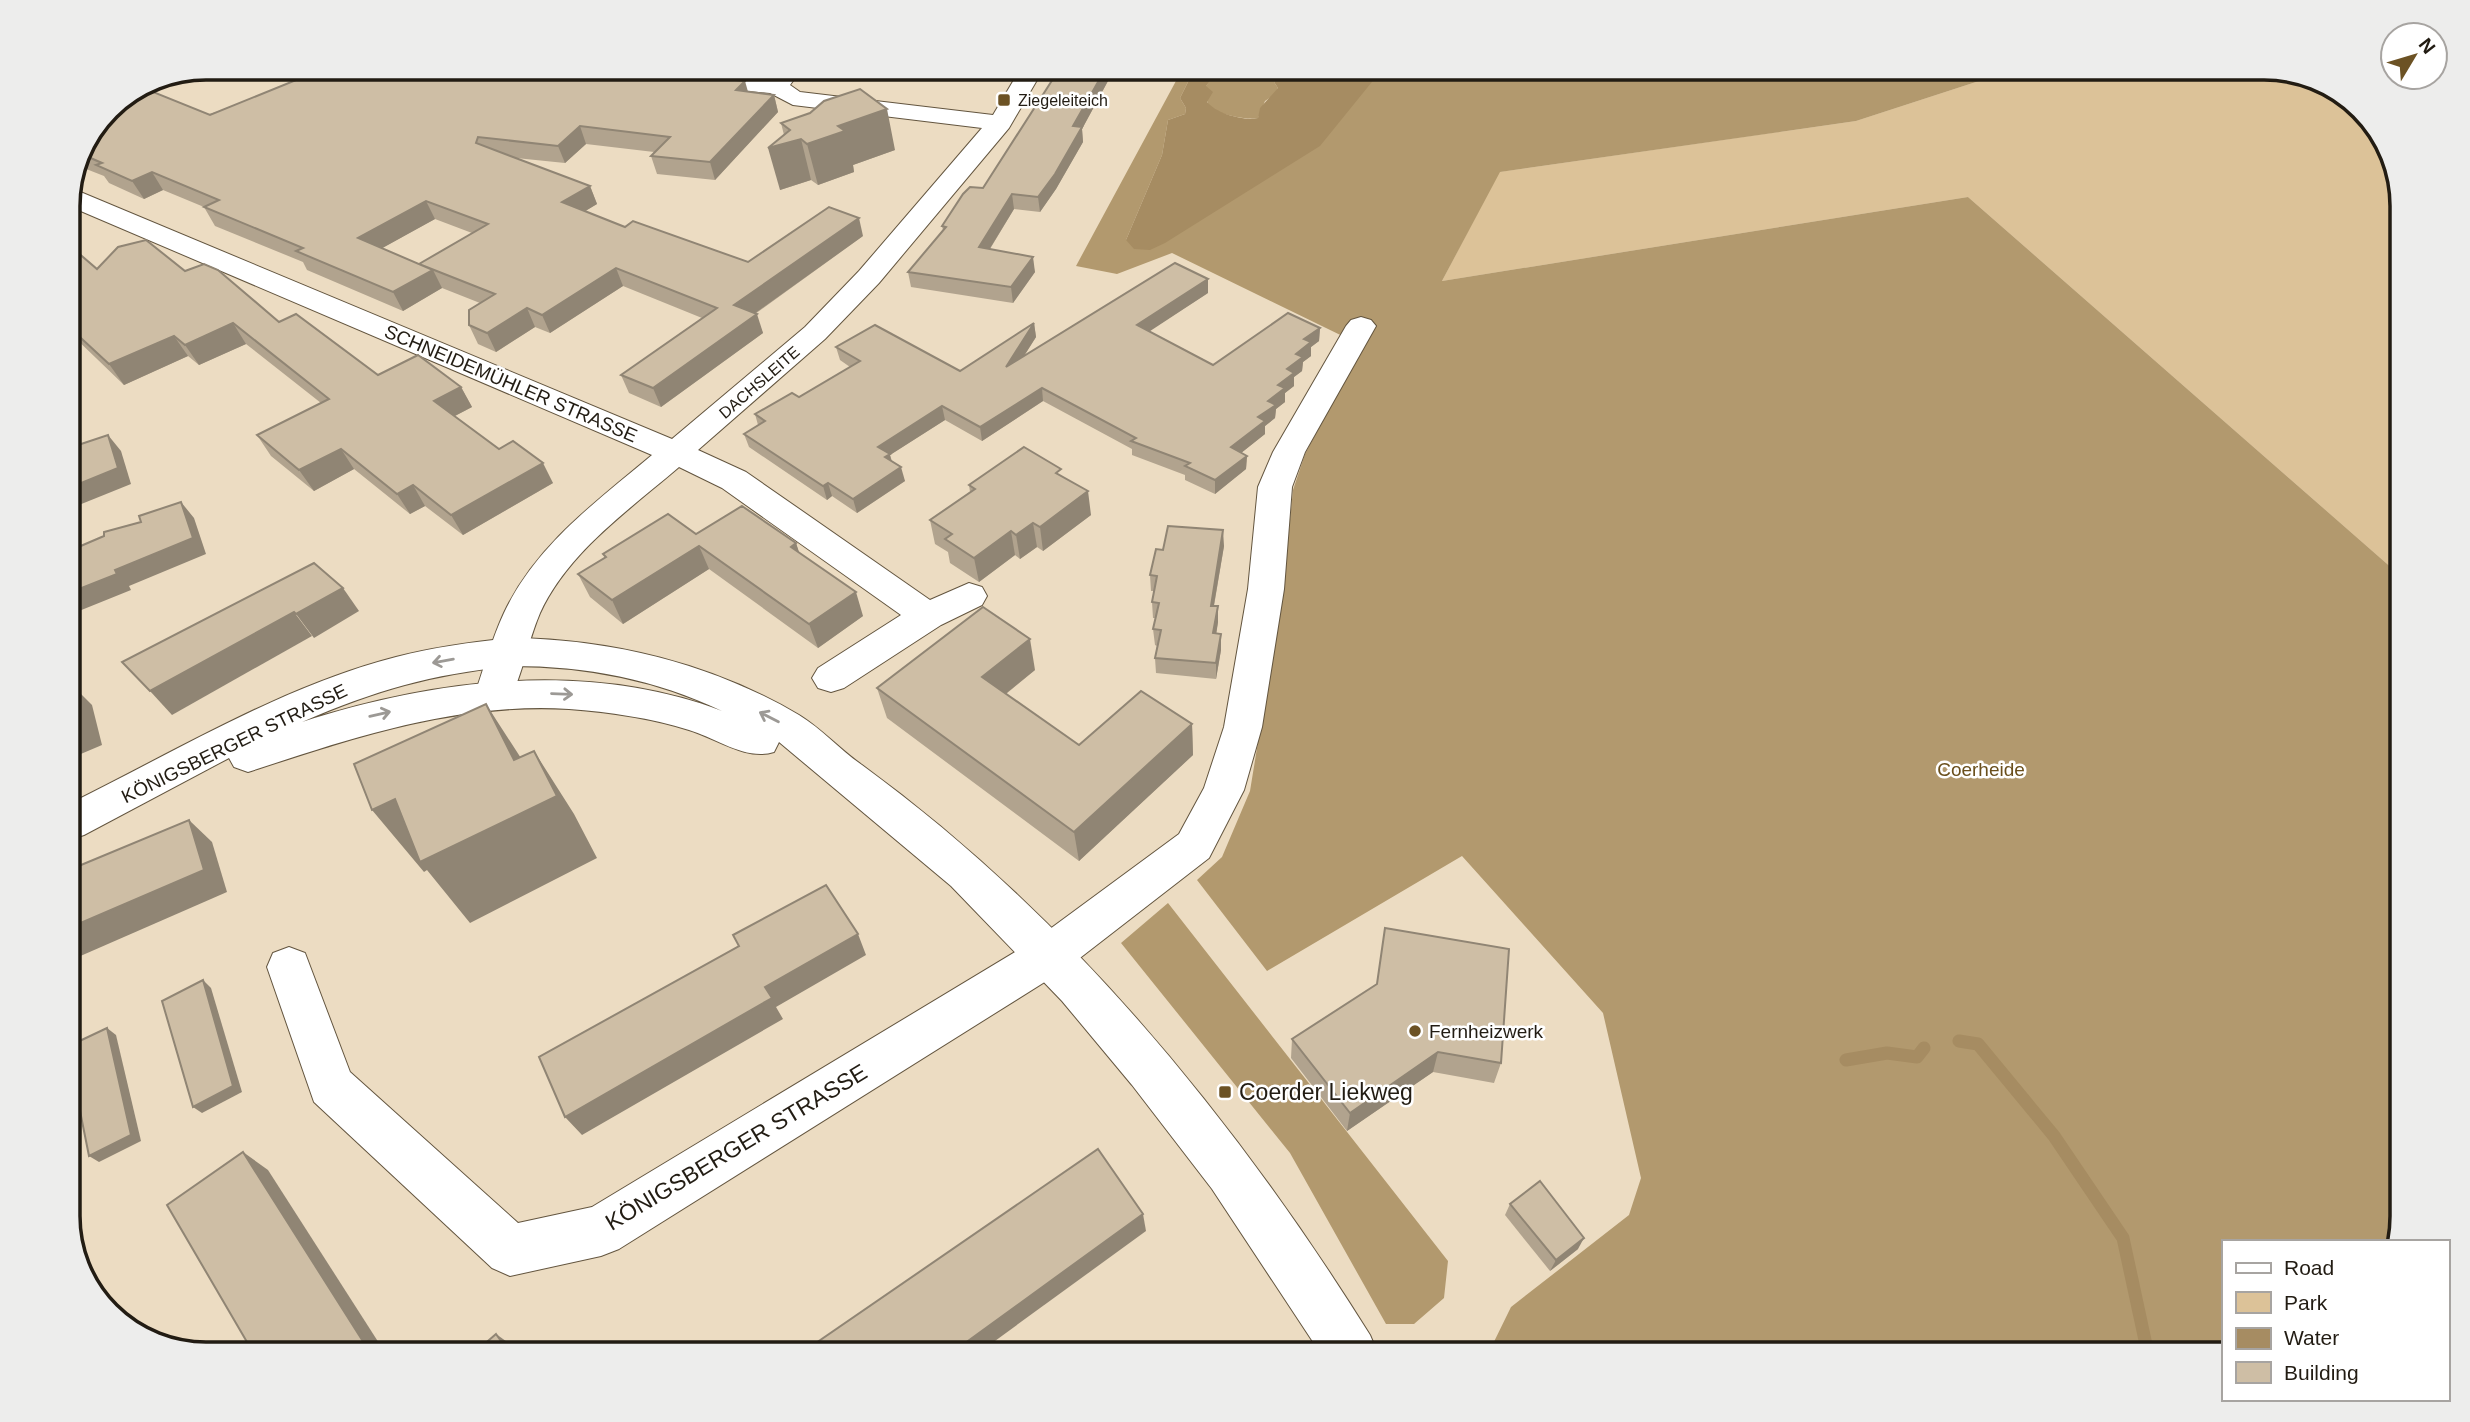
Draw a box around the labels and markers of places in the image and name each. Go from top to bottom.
marker: Ziegeleiteich [996,92,1012,108]
place label: Ziegeleiteich [1018,92,1108,109]
place label: Fernheizwerk [1429,1021,1544,1042]
marker: Fernheizwerk [1407,1023,1423,1039]
place label: Coerder Liekweg [1239,1079,1413,1105]
marker: Coerder Liekweg [1217,1084,1233,1100]

